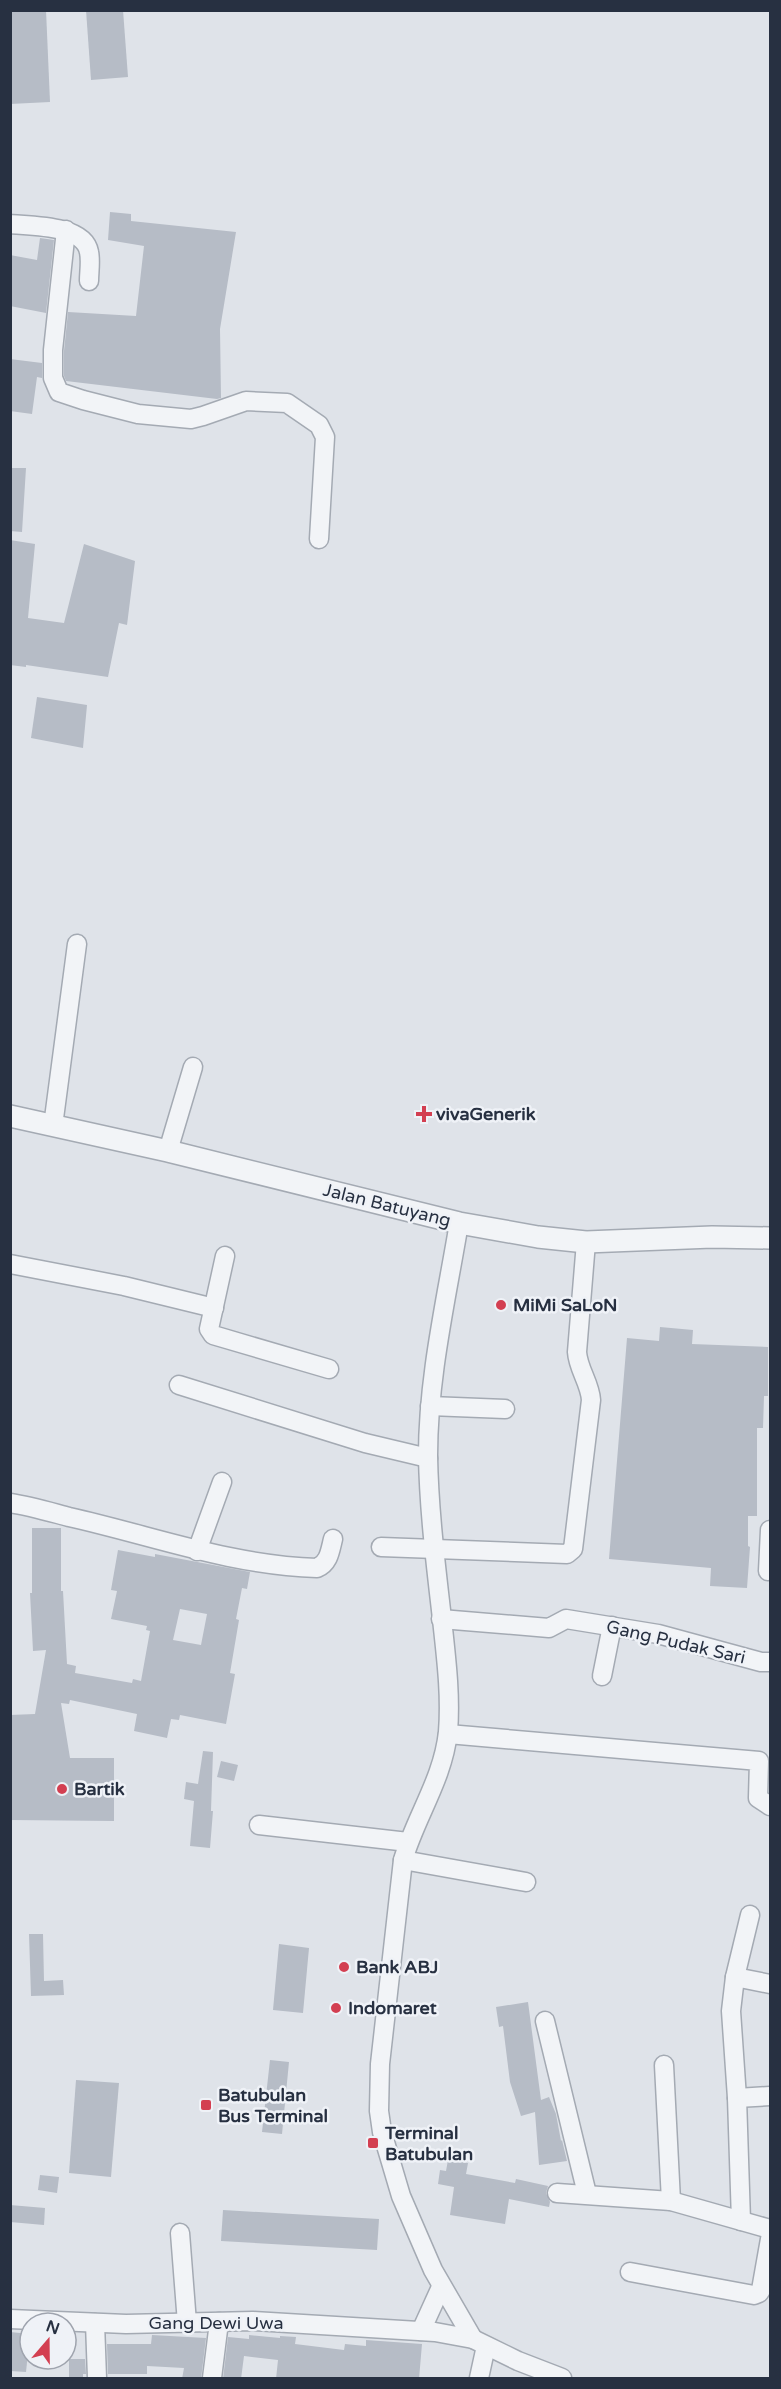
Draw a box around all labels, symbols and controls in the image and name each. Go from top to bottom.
place label: vivaGenerik [436,1103,536,1125]
marker: vivaGenerik [417,1107,431,1121]
street label: Jalan Batuyang [321,1178,453,1232]
place label: MiMi SaLoN [513,1294,617,1316]
marker: MiMi SaLoN [494,1298,508,1312]
street label: Gang Pudak Sari [604,1615,748,1669]
place label: Bartik [74,1778,125,1800]
marker: Bartik [55,1782,69,1796]
place label: Bank ABJ [356,1956,438,1978]
marker: Bank ABJ [337,1960,351,1974]
place label: Indomaret [348,1997,437,2019]
marker: Indomaret [329,2001,343,2015]
place label: Batubulan Bus Terminal [218,2084,328,2127]
marker: Batubulan Bus Terminal [199,2098,213,2112]
place label: Terminal Batubulan [384,2122,473,2165]
marker: Terminal Batubulan [366,2136,380,2150]
north arrow [18,2311,78,2371]
street label: Gang Dewi Uwa [148,2312,284,2334]
text: N [43,2316,62,2339]

